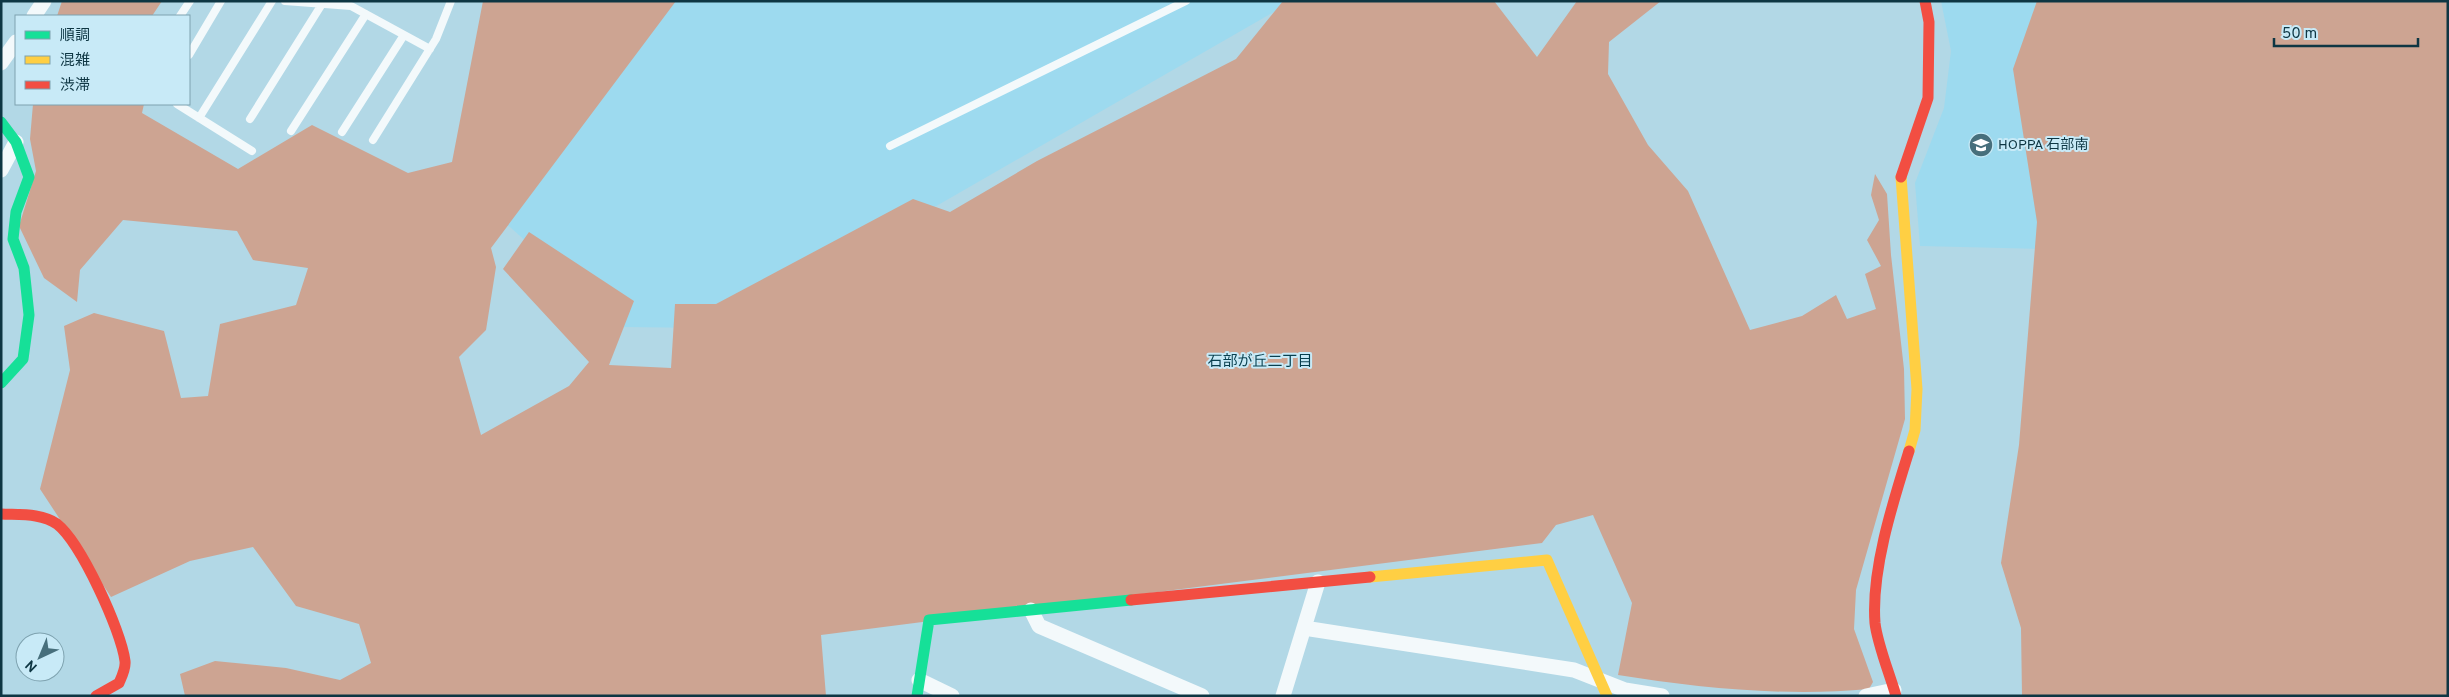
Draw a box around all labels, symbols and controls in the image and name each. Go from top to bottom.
legend [15,15,190,105]
scale bar [2274,15,2418,47]
text: 50 m [2282,25,2317,44]
text: 順調 [60,27,90,46]
text: 混雑 [60,52,90,71]
text: 渋滞 [60,77,90,96]
school or university icon: HOPPA 石部南 [1968,132,1994,158]
place label: HOPPA 石部南 [1998,137,2088,154]
district label: 石部が丘二丁目 [1207,353,1313,372]
north arrow [15,632,65,682]
text: N [22,656,42,675]

